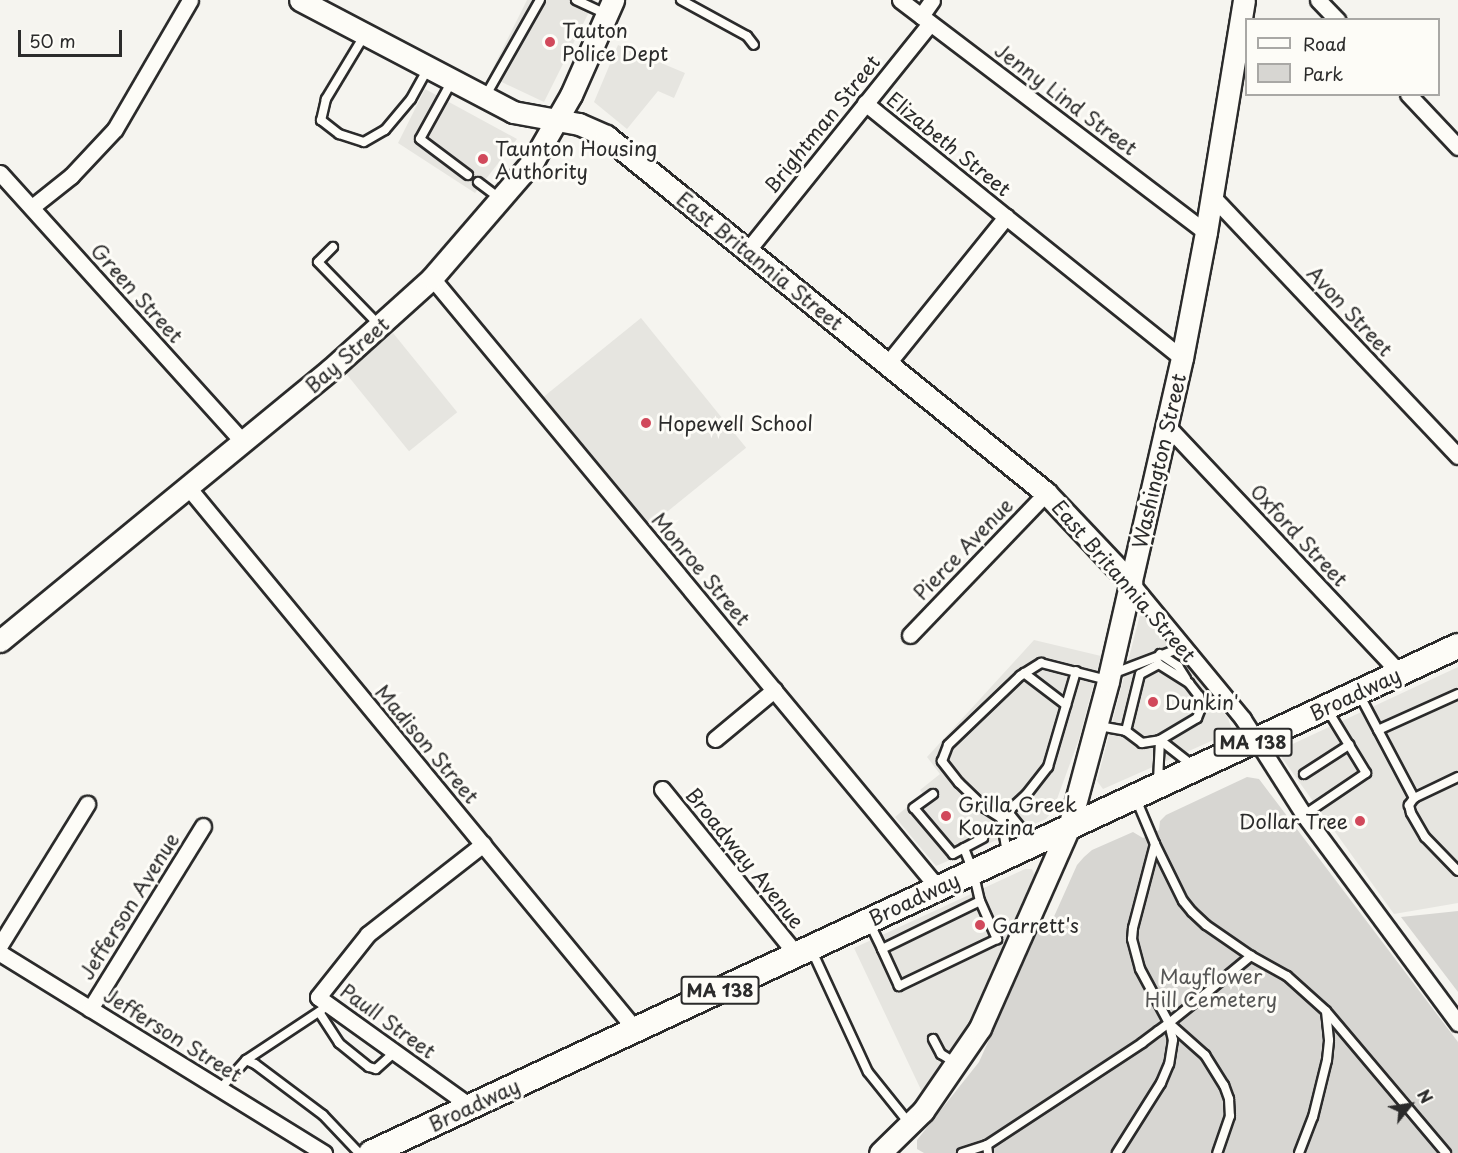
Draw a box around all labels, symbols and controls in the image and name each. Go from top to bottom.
scale bar [21,18,124,56]
legend [1245,18,1440,96]
place label: Tauton Police Dept [562,19,670,66]
text: 50 m [29,27,76,54]
text: Road [1303,30,1347,57]
marker: Tauton Police Dept [543,35,557,49]
street label: Jenny Lind Street [991,38,1141,160]
street label: Brightman Street [759,50,885,198]
text: Park [1303,60,1343,87]
street label: Elizabeth Street [882,86,1016,202]
place label: Taunton Housing Authority [495,136,658,183]
marker: Taunton Housing Authority [476,152,490,166]
street label: East Britannia Street [672,187,848,335]
street label: Green Street [85,238,189,348]
street label: Avon Street [1303,261,1397,361]
street label: Bay Street [300,312,394,398]
street label: Washington Street [1127,372,1191,550]
place label: Hopewell School [658,411,814,435]
marker: Hopewell School [639,416,653,430]
street label: Oxford Street [1245,479,1353,591]
street label: Pierce Avenue [908,492,1018,606]
street label: East Britannia Street [1047,495,1201,667]
street label: Monroe Street [647,508,755,630]
street label: Broadway [1306,662,1404,726]
street label: Madison Street [371,680,483,808]
place label: Dunkin' [1165,690,1239,714]
marker: Dunkin' [1146,695,1160,709]
road number: MA 138 [1212,727,1294,757]
street label: Broadway Avenue [681,783,809,933]
place label: Grilla Greek Kouzina [958,792,1079,839]
marker: Grilla Greek Kouzina [939,809,953,823]
place label: Dollar Tree [1238,809,1348,833]
marker: Dollar Tree [1353,814,1367,828]
street label: Jefferson Avenue [75,829,183,983]
street label: Broadway [865,867,963,931]
place label: Garrett's [992,913,1079,937]
marker: Garrett's [973,918,987,932]
park label: Mayflower Hill Cemetery [1145,965,1277,1012]
road number: MA 138 [680,975,760,1005]
street label: Paull Street [336,978,440,1064]
street label: Jefferson Street [100,983,246,1087]
street label: Broadway [425,1073,523,1137]
north arrow [1380,1075,1440,1135]
text: N [1412,1085,1439,1107]

